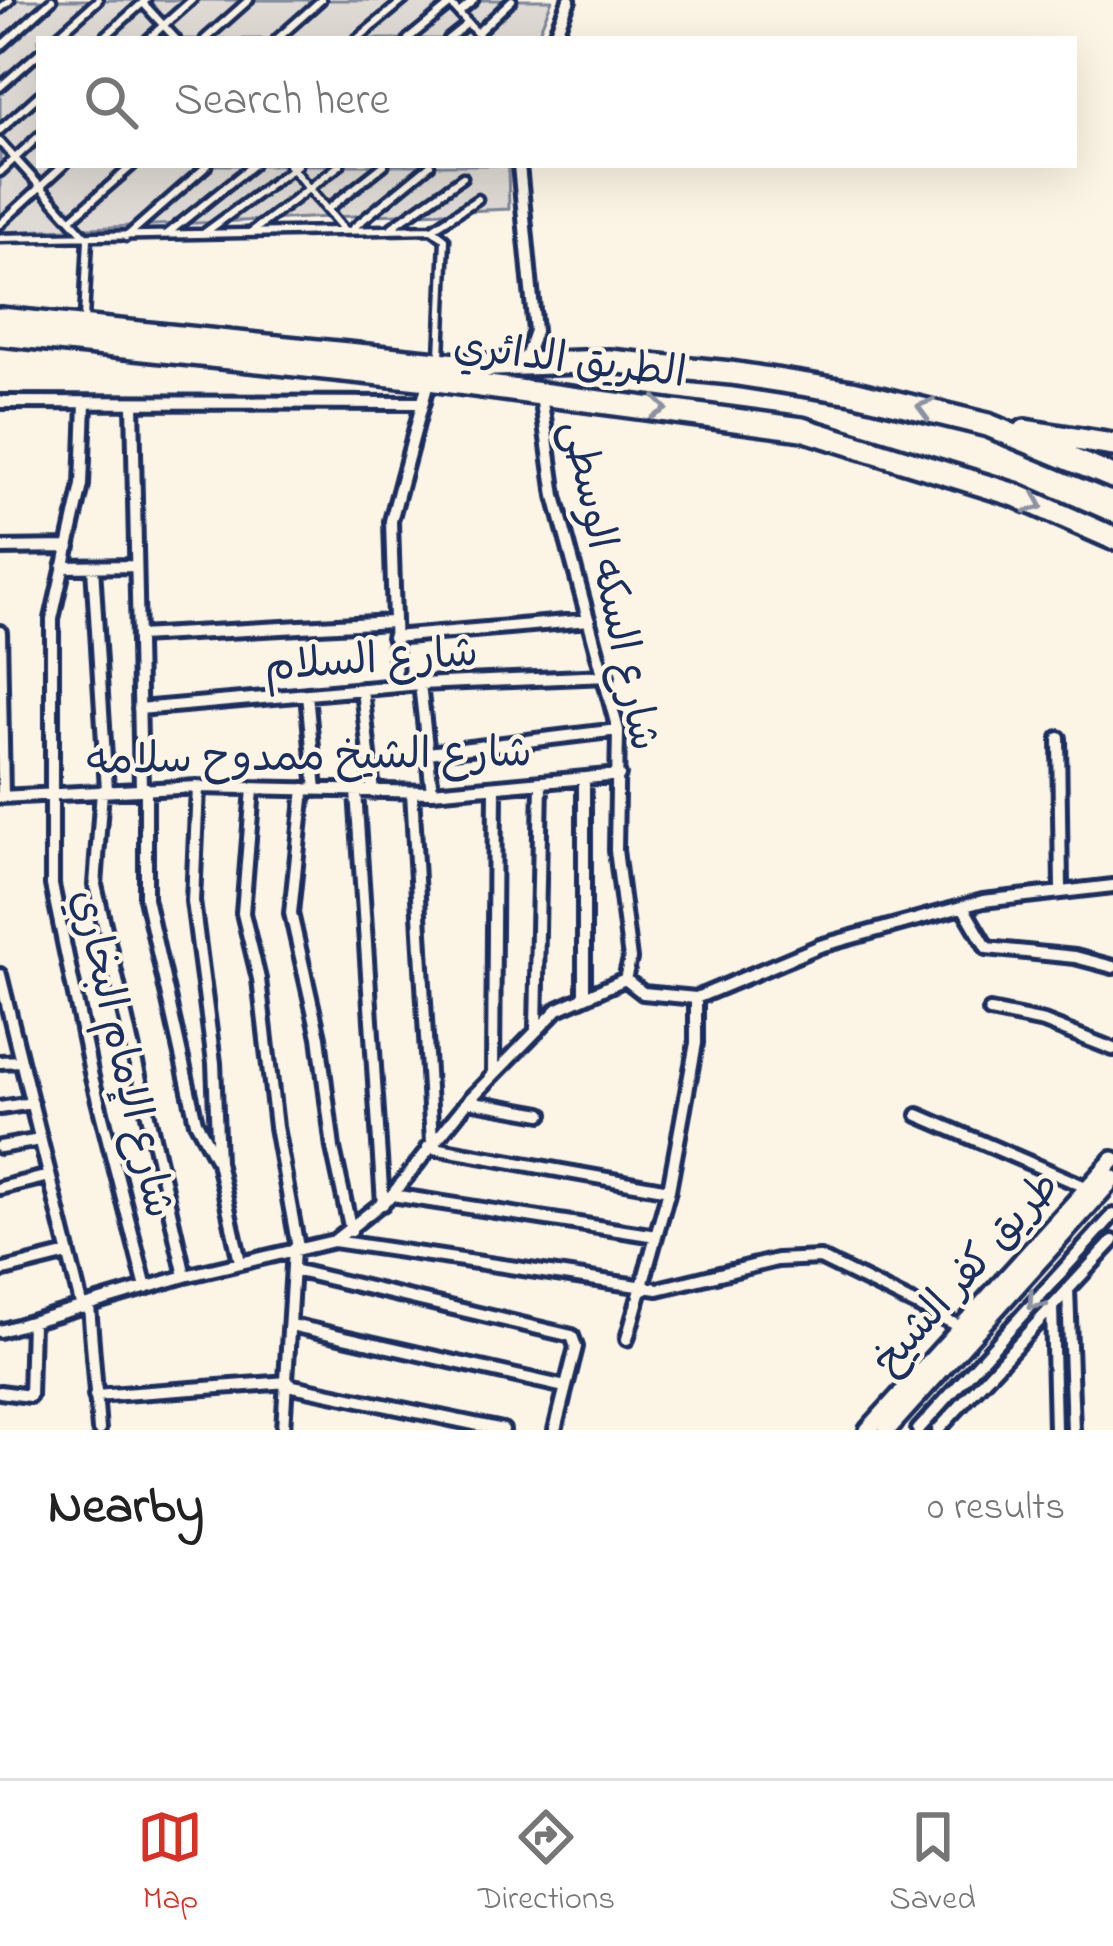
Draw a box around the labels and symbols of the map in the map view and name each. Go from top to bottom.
street label: الطريق الدائري [450,317,689,406]
one-way arrow [649,394,669,420]
one-way arrow [915,397,935,422]
street label: شارع السكه الوسطى [544,415,673,757]
one-way arrow [1024,490,1045,514]
street label: شارع السلام [262,624,480,699]
street label: شارع الشيخ ممدوح سلامه [86,724,532,793]
street label: شارع الإمام البخاري [53,884,188,1224]
street label: طريق كفر الشيخ [859,1158,1076,1390]
one-way arrow [1027,1288,1049,1309]

